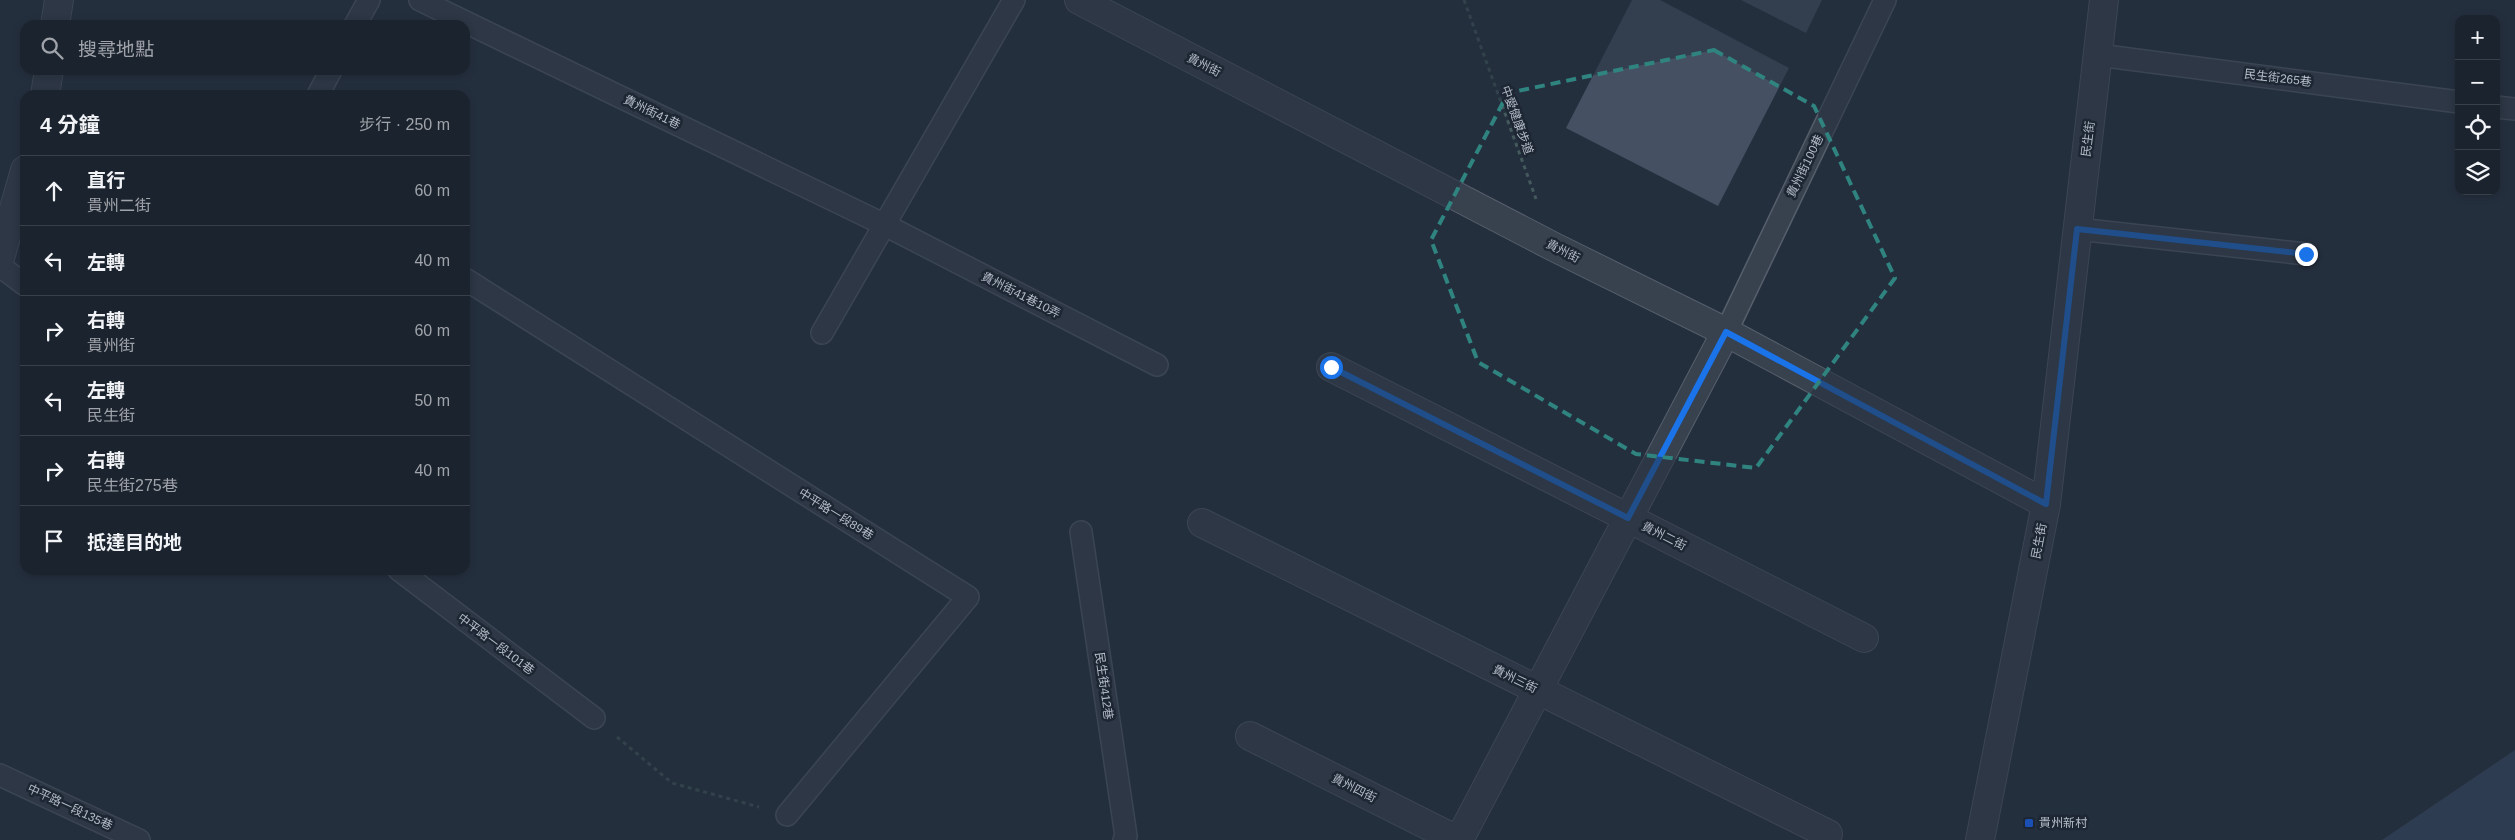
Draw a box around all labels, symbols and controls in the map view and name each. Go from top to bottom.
map controls [2455,15,2500,195]
button: + [2455,15,2500,60]
search box [20,20,470,75]
icon: search [38,34,66,62]
text: 搜尋地點 [78,39,154,60]
street label: 貴州街 [1185,51,1223,79]
button: − [2455,60,2500,105]
street label: 民生街265巷 [2243,67,2313,89]
street label: 中愛健康步道 [1498,84,1536,156]
street label: 貴州街41巷 [621,92,683,132]
button: locate [2455,105,2500,150]
text: 4 分鐘 [40,113,100,136]
text: 步行 · 250 m [359,116,450,133]
street label: 民生街 [2079,120,2097,158]
street label: 貴州街100巷 [1784,132,1826,200]
button: layers [2455,150,2500,195]
text: 直行 [87,170,125,191]
icon: ahead [40,177,68,205]
text: 60 m [414,182,450,199]
text: 貴州二街 [87,197,151,214]
street label: 貴州街 [1544,237,1582,265]
route end [2295,243,2318,266]
icon: left [40,247,68,275]
text: 左轉 [87,252,125,273]
text: 40 m [414,252,450,269]
street label: 貴州街41巷10弄 [979,269,1063,321]
text: 右轉 [87,310,125,331]
icon: right [40,317,68,345]
text: 60 m [414,322,450,339]
text: 貴州街 [87,337,135,354]
route start [1320,356,1343,379]
text: 左轉 [87,380,125,401]
icon: left [40,387,68,415]
text: 50 m [414,392,450,409]
text: 民生街 [87,407,135,424]
text: 右轉 [87,450,125,471]
icon: right [40,457,68,485]
text: 40 m [414,462,450,479]
text: 民生街275巷 [87,477,178,494]
street label: 中平路一段89巷 [796,485,876,543]
street label: 貴州二街 [1639,519,1689,553]
street label: 民生街 [2029,522,2049,560]
icon: arrive [40,527,68,555]
text: 抵達目的地 [87,532,182,553]
street label: 中平路一段101巷 [455,611,537,677]
street label: 民生街412巷 [1092,651,1116,721]
street label: 貴州三街 [1490,662,1540,696]
street label: 貴州四街 [1329,771,1379,805]
street label: 中平路一段135巷 [25,781,115,833]
place label: 貴州新村 [2039,816,2088,830]
marker: 貴州新村 [2023,817,2035,829]

